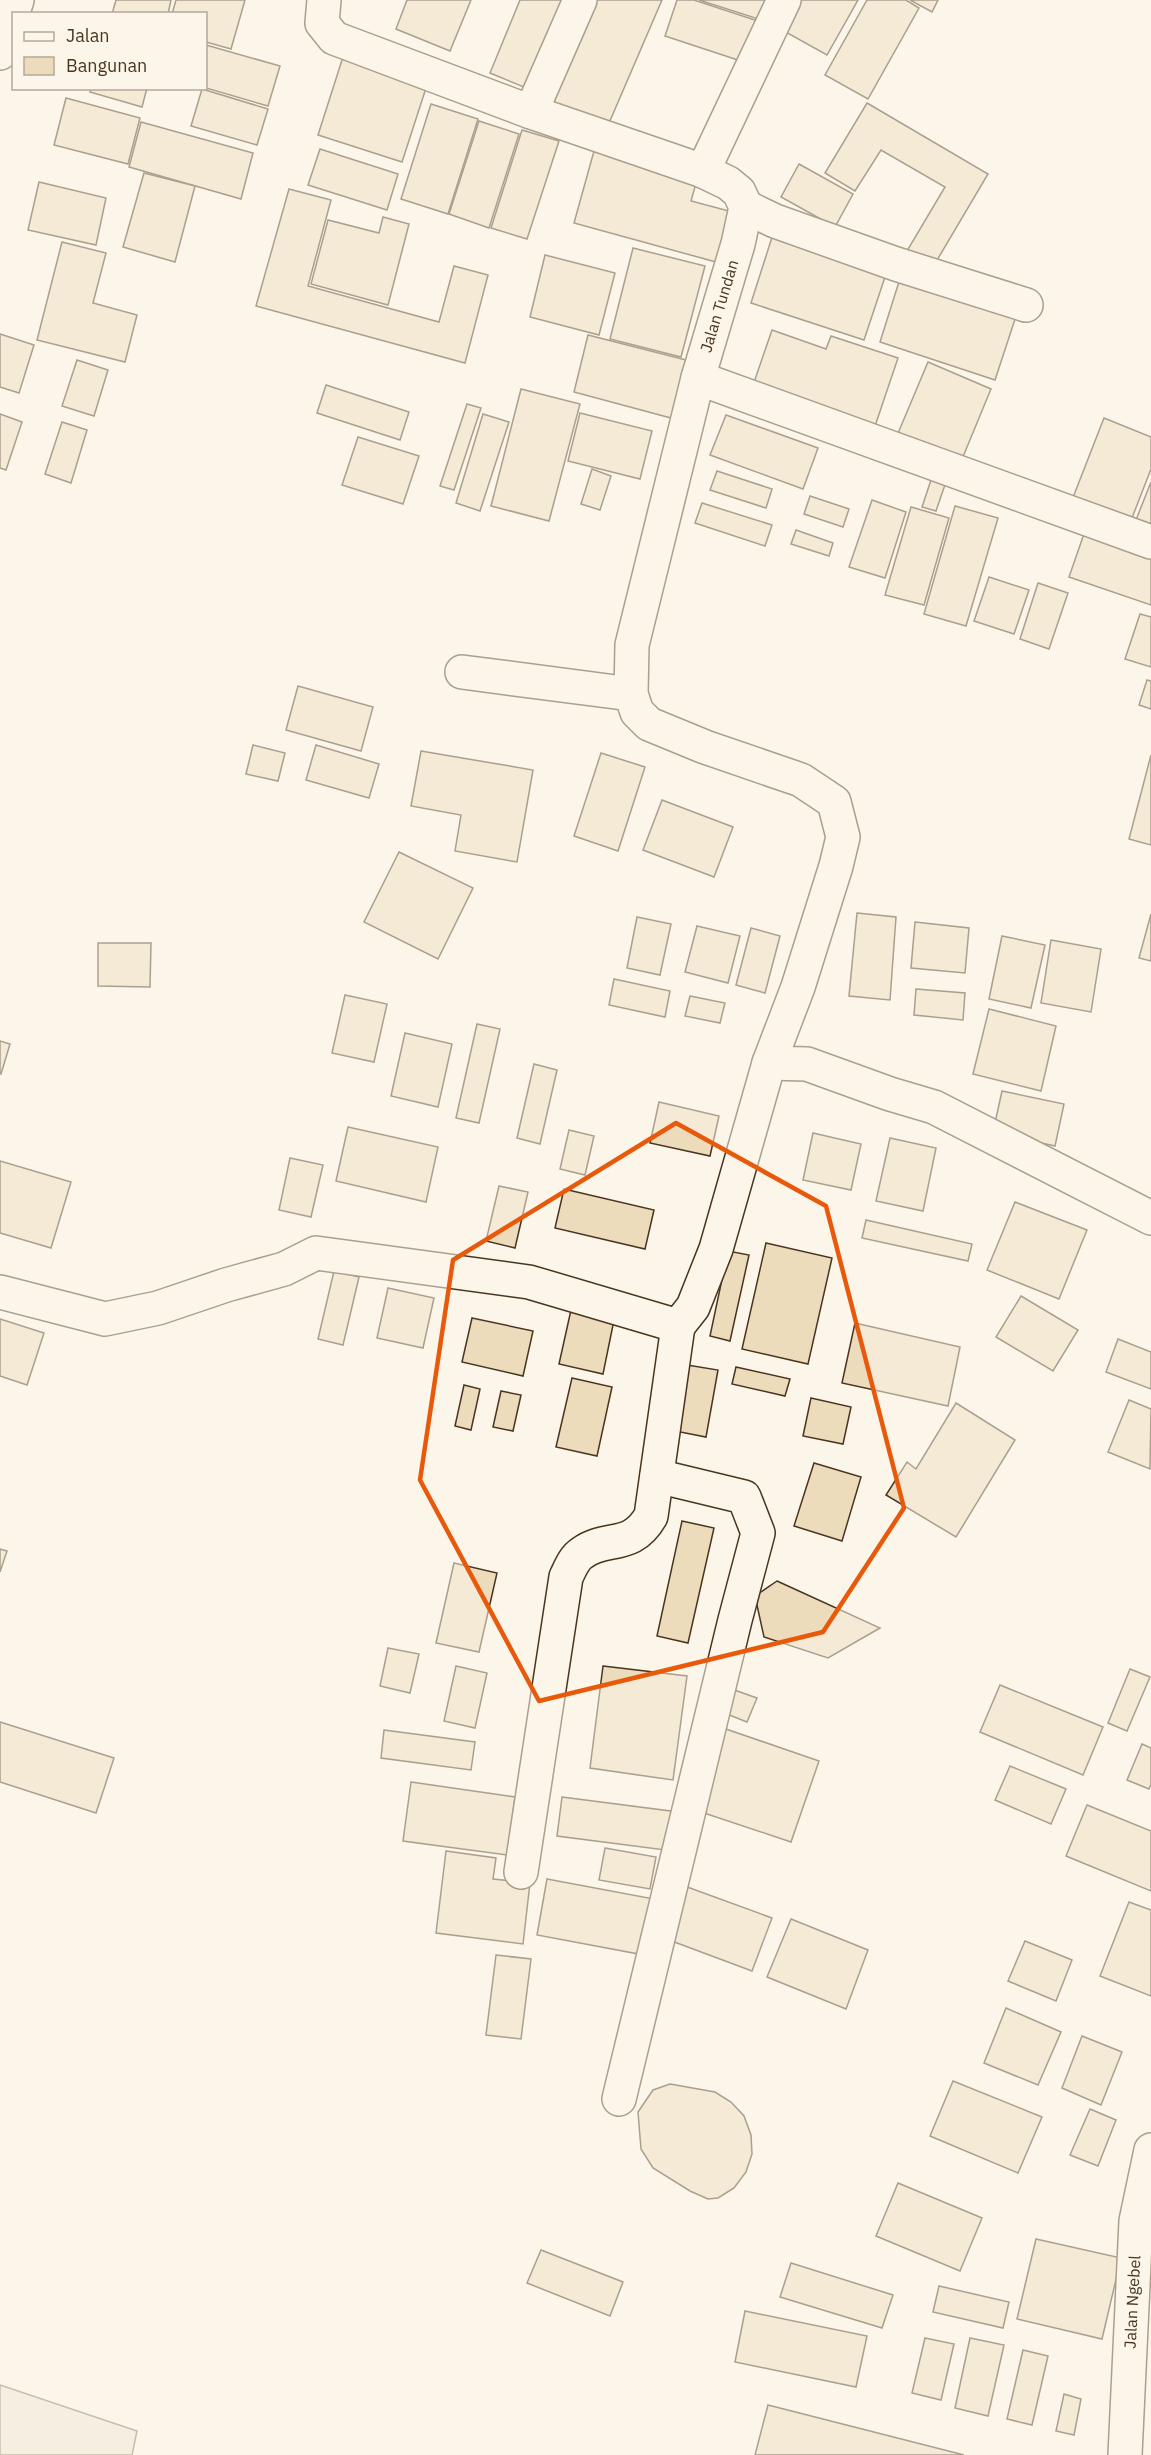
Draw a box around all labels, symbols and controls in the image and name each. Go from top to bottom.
legend [12,12,207,90]
text: Jalan [66,24,110,47]
text: Bangunan [66,54,147,77]
street label: Jalan Tundan [695,257,743,355]
street label: Jalan Ngebel [1120,2255,1144,2349]

